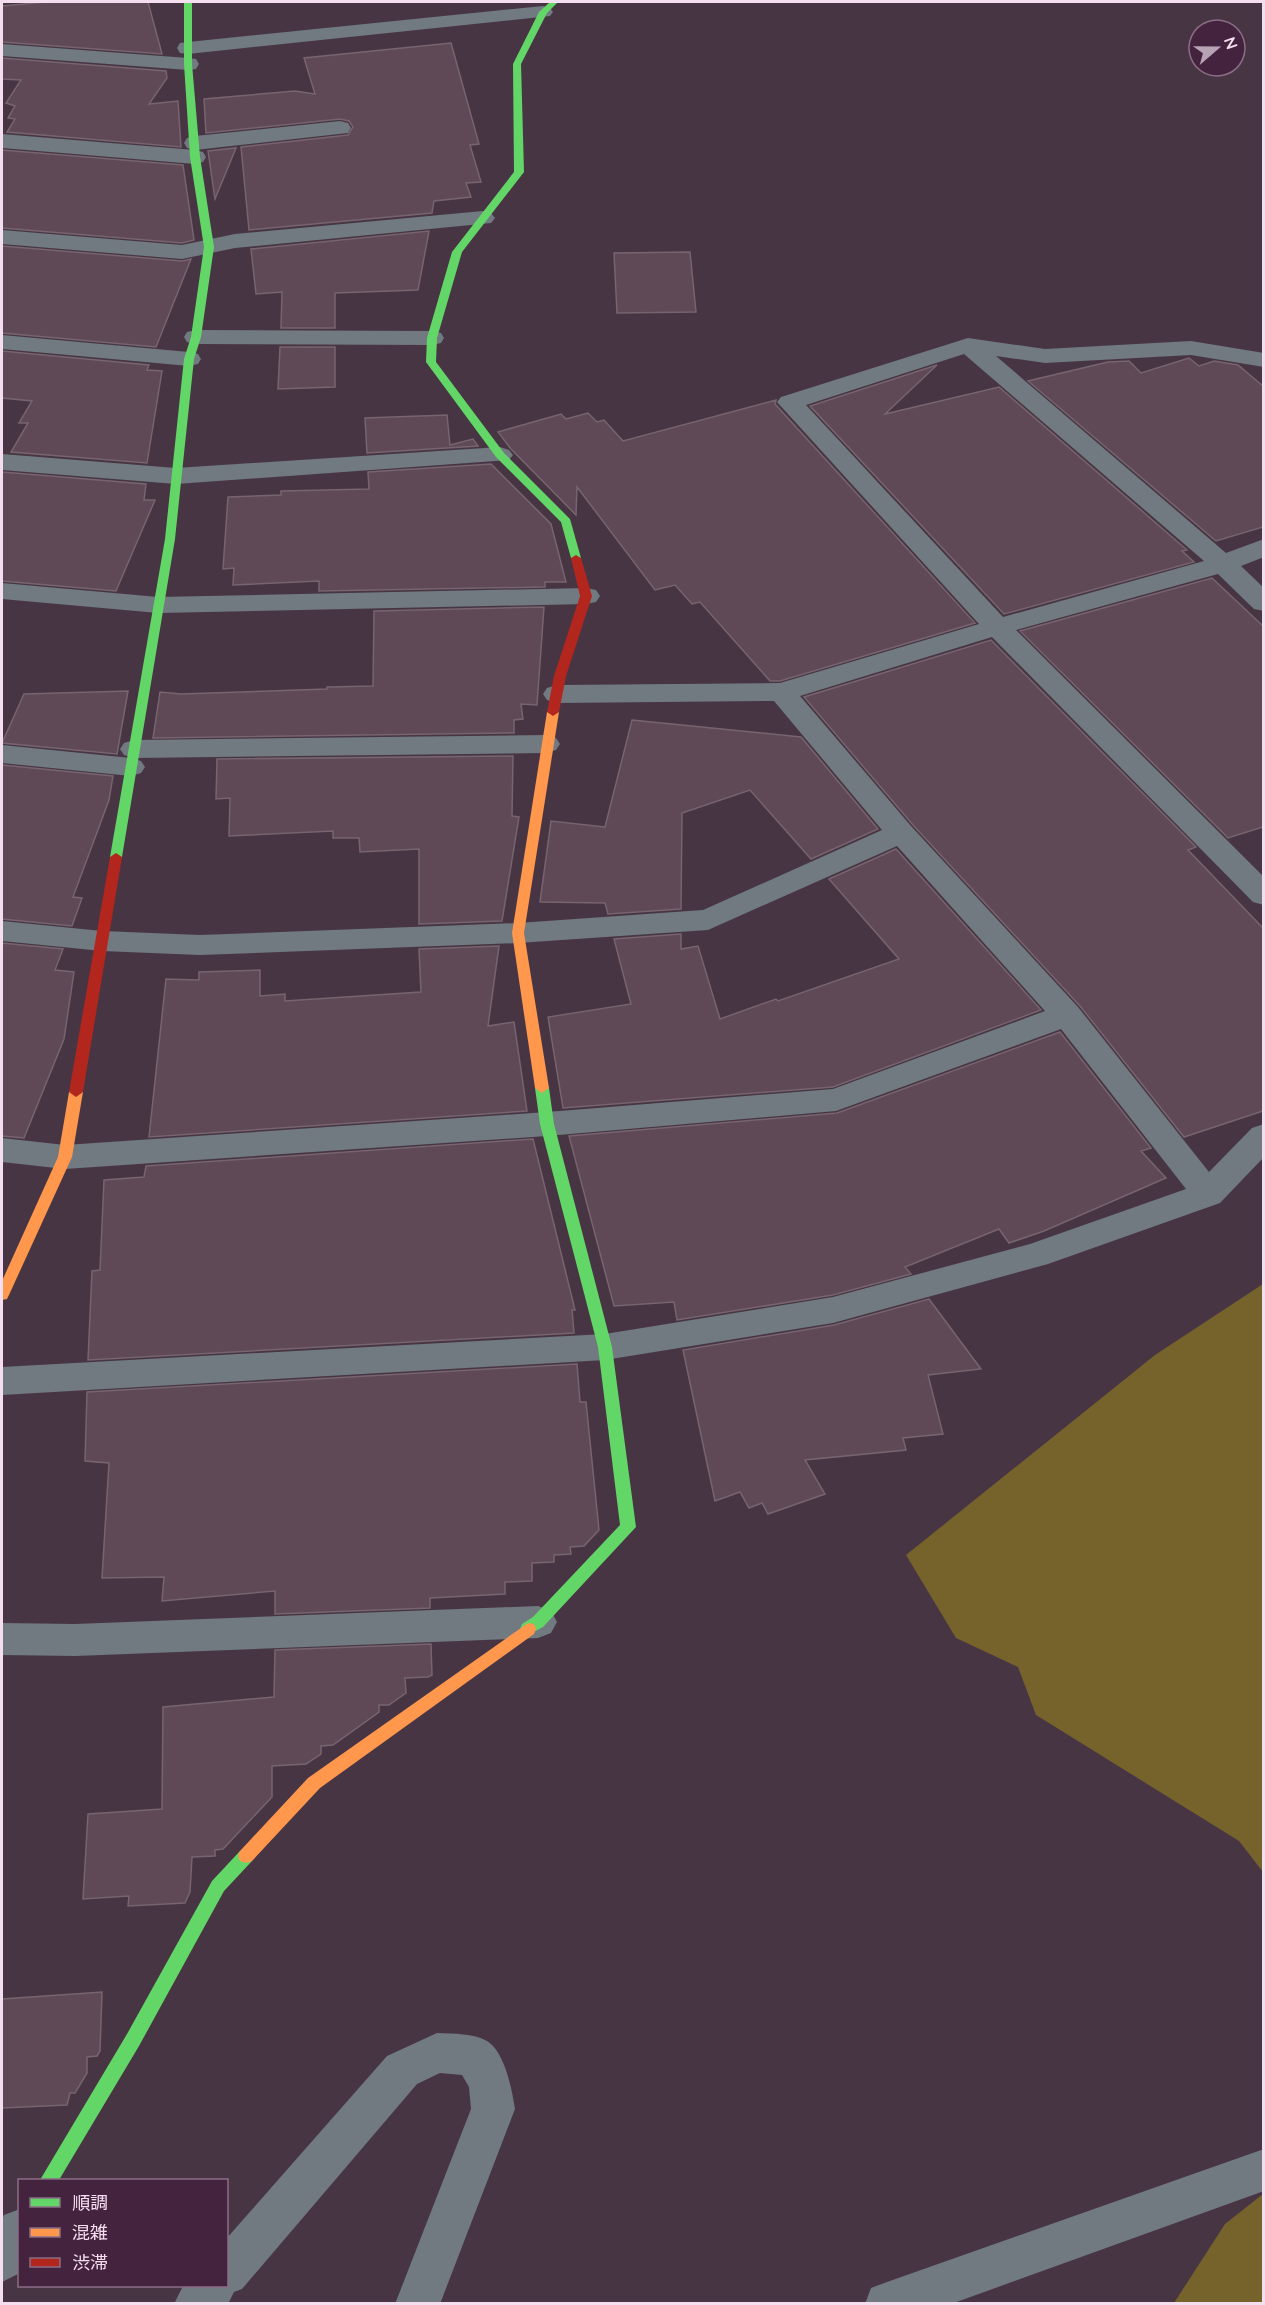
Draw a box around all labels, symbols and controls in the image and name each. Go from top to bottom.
north arrow [1187,18,1247,78]
text: N [1220,34,1243,52]
legend [18,2179,228,2287]
text: 順調 [72,2191,108,2214]
text: 混雑 [72,2221,108,2244]
text: 渋滞 [72,2251,108,2274]

